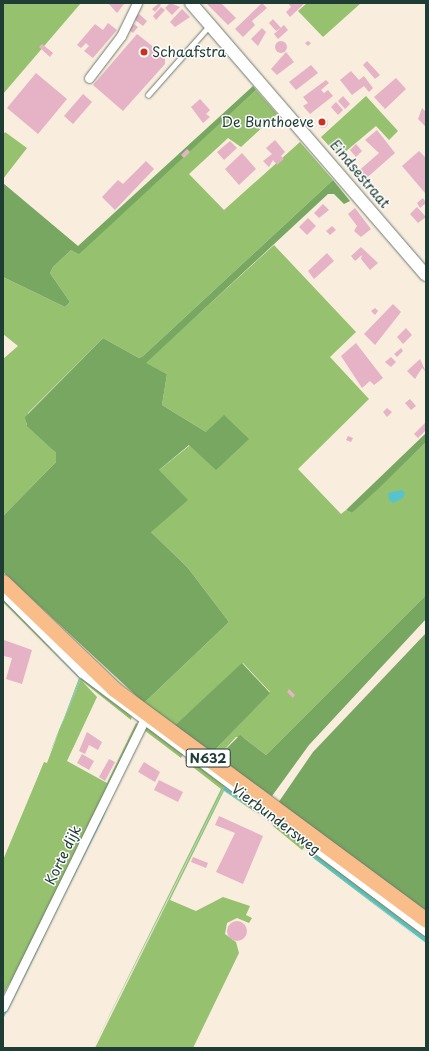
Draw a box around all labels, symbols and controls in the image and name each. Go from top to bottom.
place label: Schaafstra [152,44,226,60]
marker: Schaafstra [139,47,149,57]
place label: De Bunthoeve [222,114,314,130]
marker: De Bunthoeve [317,117,327,127]
street label: Eindsestraat [327,137,393,211]
road number: N632 [185,747,231,769]
street label: Vierbundersweg [228,780,324,858]
street label: Korte dijk [41,822,85,888]

